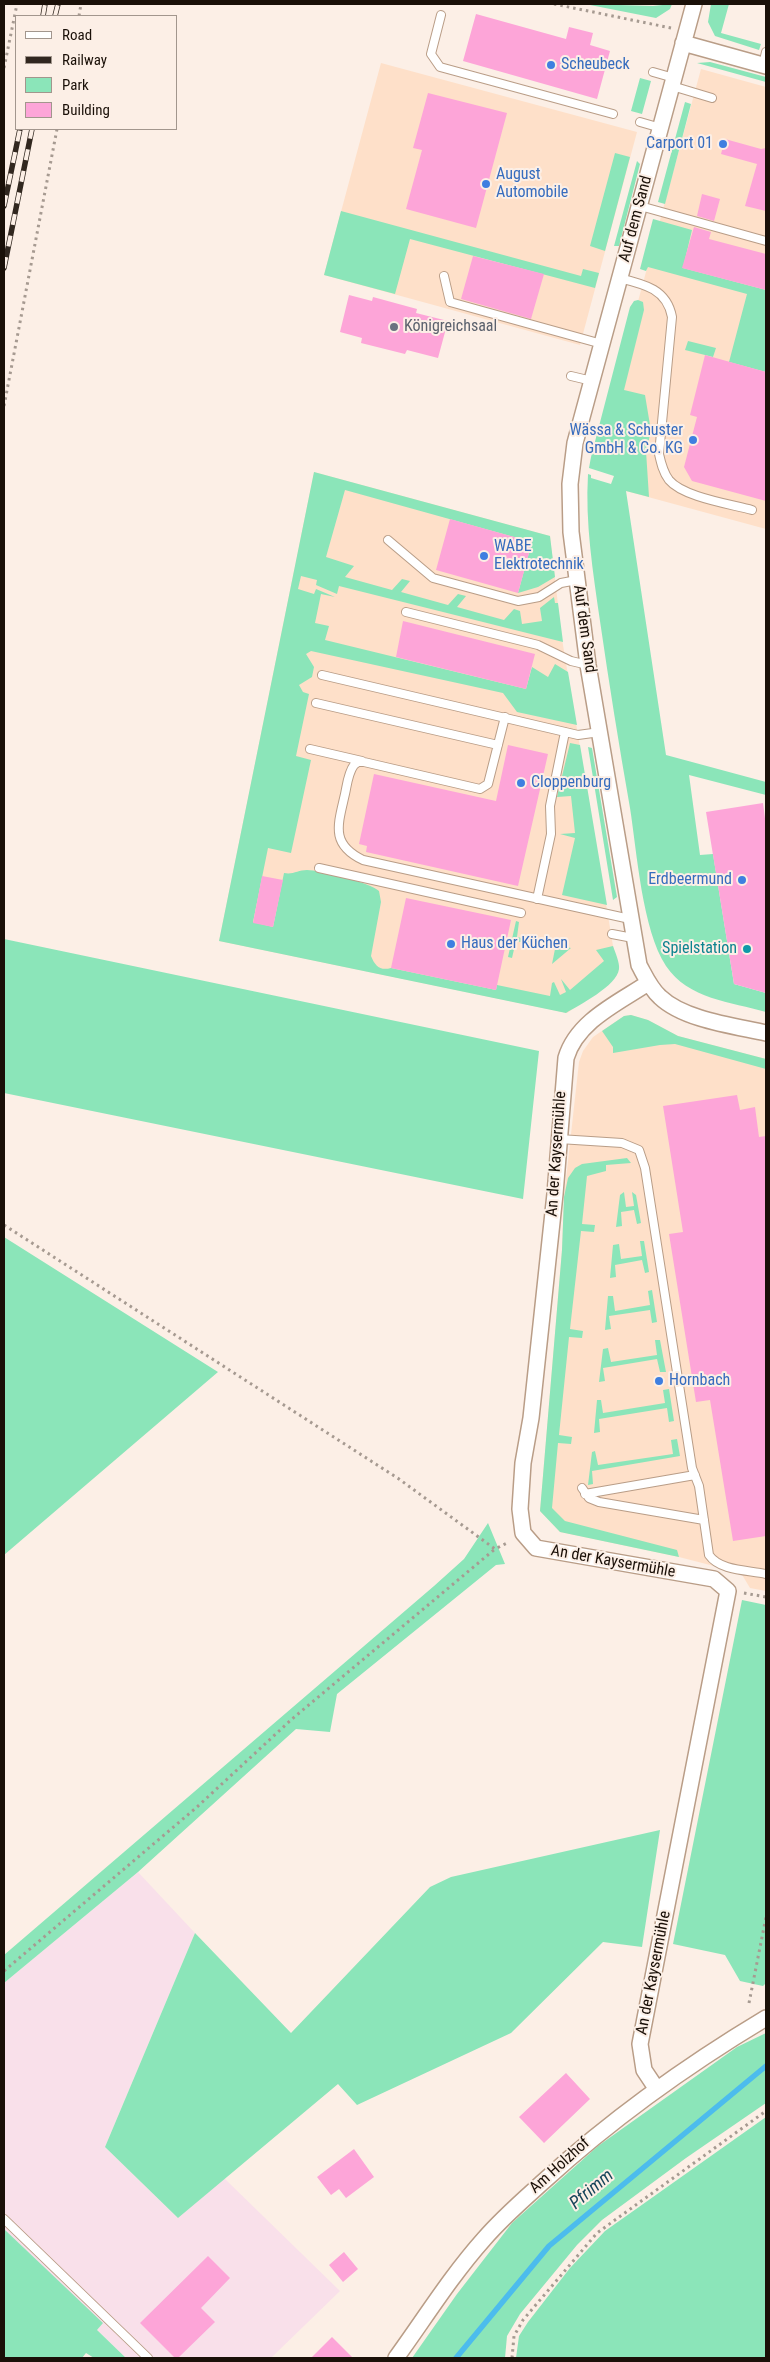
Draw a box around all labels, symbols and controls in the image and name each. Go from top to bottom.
legend [15,15,178,130]
text: Road [62,26,92,44]
text: Railway [62,51,107,69]
place label: Scheubeck [561,55,630,75]
marker: Scheubeck [545,59,557,71]
text: Park [62,76,89,94]
text: Building [62,101,110,119]
place label: Carport 01 [646,134,713,154]
marker: Carport 01 [717,138,729,150]
place label: August Automobile [496,165,568,203]
street label: Auf dem Sand [615,174,657,264]
marker: August Automobile [480,178,492,190]
place label: Königreichsaal [404,317,497,337]
marker: Königreichsaal [388,321,400,333]
place label: Wässa & Schuster GmbH & Co. KG [570,421,683,459]
marker: Wässa & Schuster GmbH & Co. KG [687,434,699,446]
place label: WABE Elektrotechnik [494,537,584,575]
marker: WABE Elektrotechnik [478,550,490,562]
street label: Auf dem Sand [568,584,600,674]
place label: Cloppenburg [531,773,611,793]
marker: Cloppenburg [515,777,527,789]
place label: Erdbeermund [648,870,732,890]
marker: Erdbeermund [736,874,748,886]
place label: Haus der Küchen [461,934,568,954]
marker: Haus der Küchen [445,938,457,950]
place label: Spielstation [662,939,737,959]
marker: Spielstation [741,943,753,955]
street label: An der Kaysermühle [543,1091,571,1217]
place label: Hornbach [669,1371,730,1391]
marker: Hornbach [653,1375,665,1387]
street label: An der Kaysermühle [549,1542,677,1582]
street label: An der Kaysermühle [633,1909,675,2037]
street label: Am Holzhof [526,2134,594,2198]
water label: Pfrimm [566,2165,618,2215]

